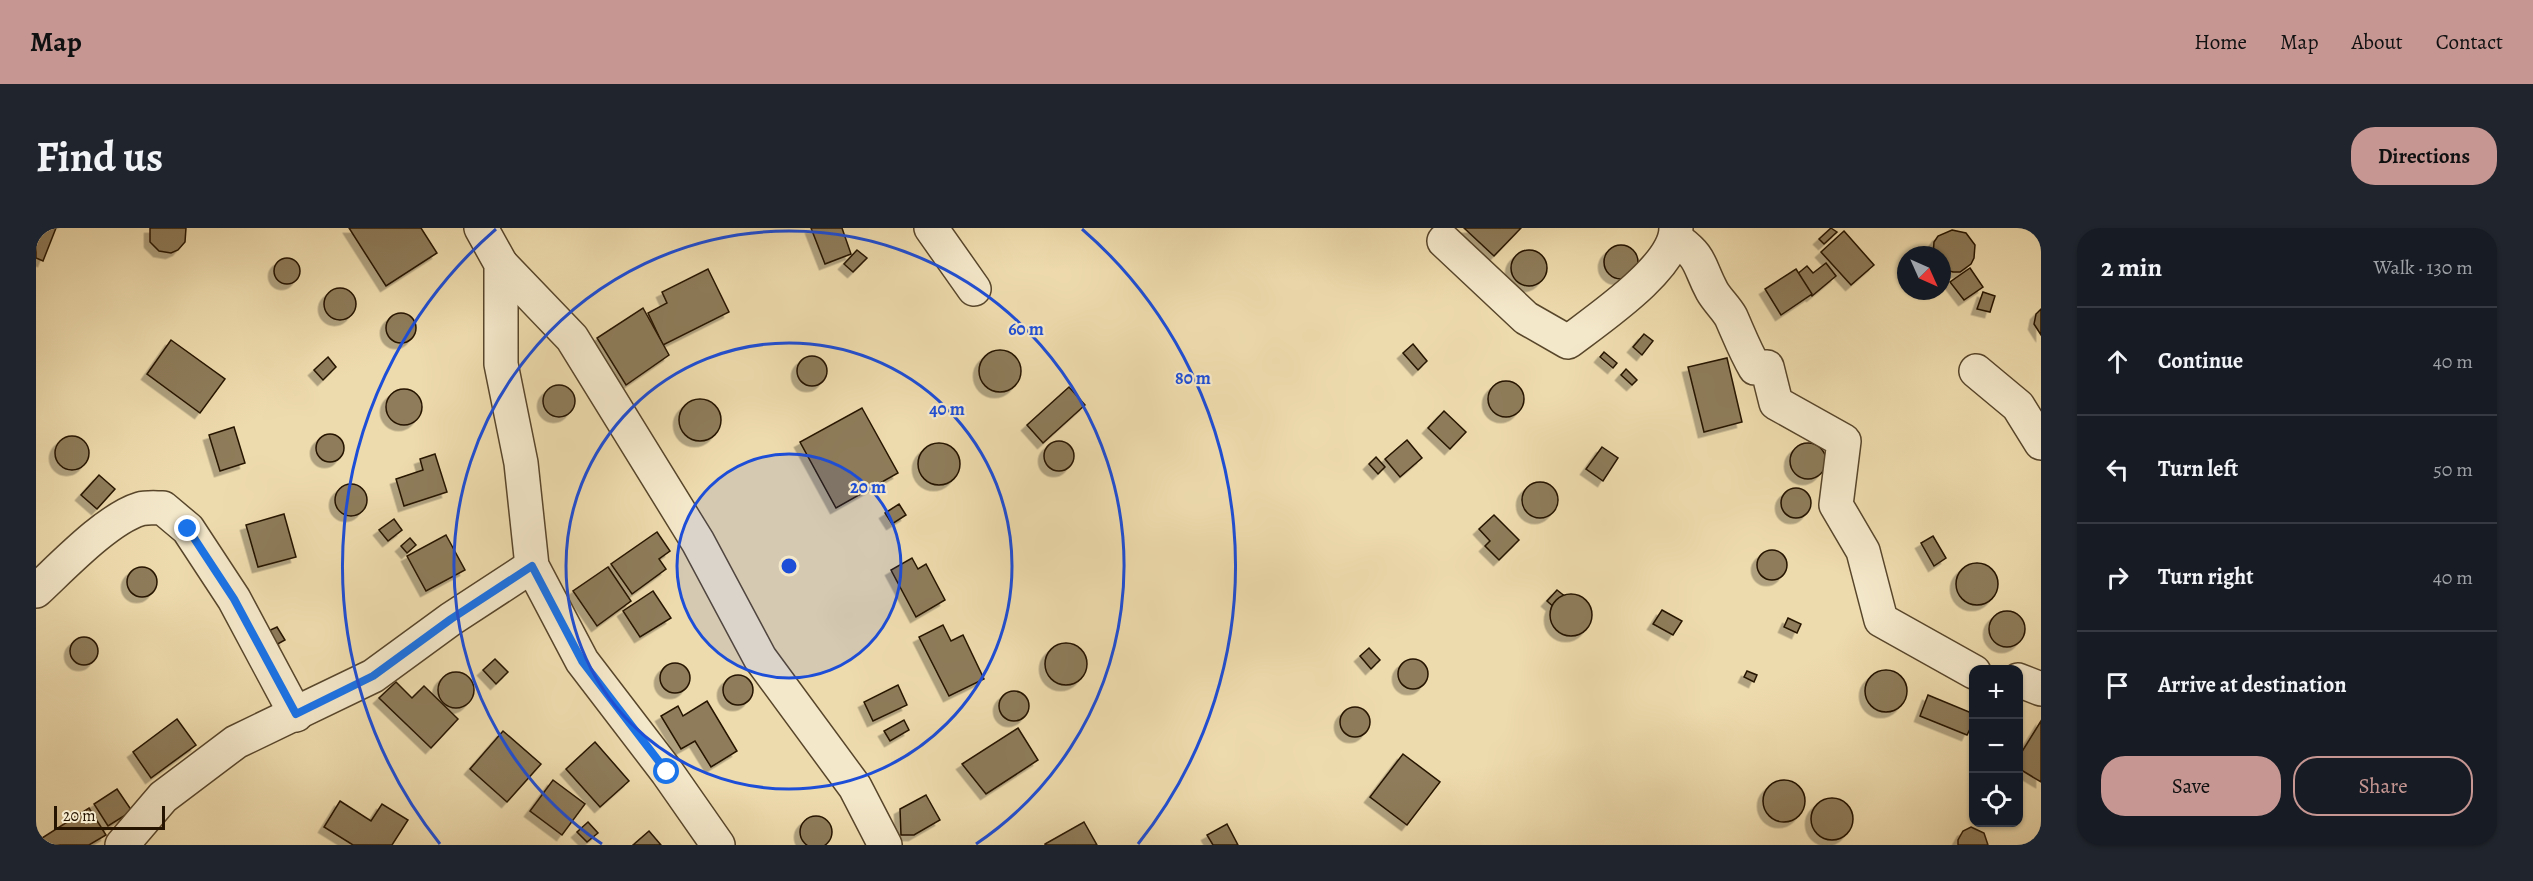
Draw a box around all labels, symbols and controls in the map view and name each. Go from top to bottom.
text: Map [30,23,82,61]
text: Home [2194,28,2247,56]
text: Map [2280,28,2318,56]
text: About [2351,28,2403,56]
text: Contact [2436,28,2503,56]
button: Directions [2351,127,2497,185]
text: Find us [36,128,163,185]
north arrow [1897,246,1951,300]
text: 2 min [2101,250,2162,285]
text: Walk · 130 m [2374,254,2473,281]
text: 60 m [1008,317,1044,341]
icon: ahead [2101,345,2134,378]
text: Continue [2158,346,2243,376]
text: 40 m [2433,348,2473,375]
text: 80 m [1175,366,1211,390]
text: 40 m [929,397,965,421]
icon: left [2101,453,2134,486]
text: Turn left [2158,454,2238,484]
text: 50 m [2433,456,2473,483]
text: 20 m [850,475,886,499]
route end [174,515,200,541]
centre of rings [779,556,799,576]
icon: right [2101,561,2134,594]
text: Turn right [2158,562,2254,592]
text: 40 m [2433,564,2473,591]
map controls [1969,665,2023,827]
button: + [1969,665,2023,719]
icon: arrive [2101,669,2134,702]
text: Arrive at destination [2158,670,2347,700]
button: − [1969,719,2023,773]
button: Save [2101,756,2281,816]
button: Share [2293,756,2473,816]
route start [653,758,679,784]
button: locate [1969,773,2023,827]
scale bar [54,803,165,830]
text: 20 m [63,805,96,827]

